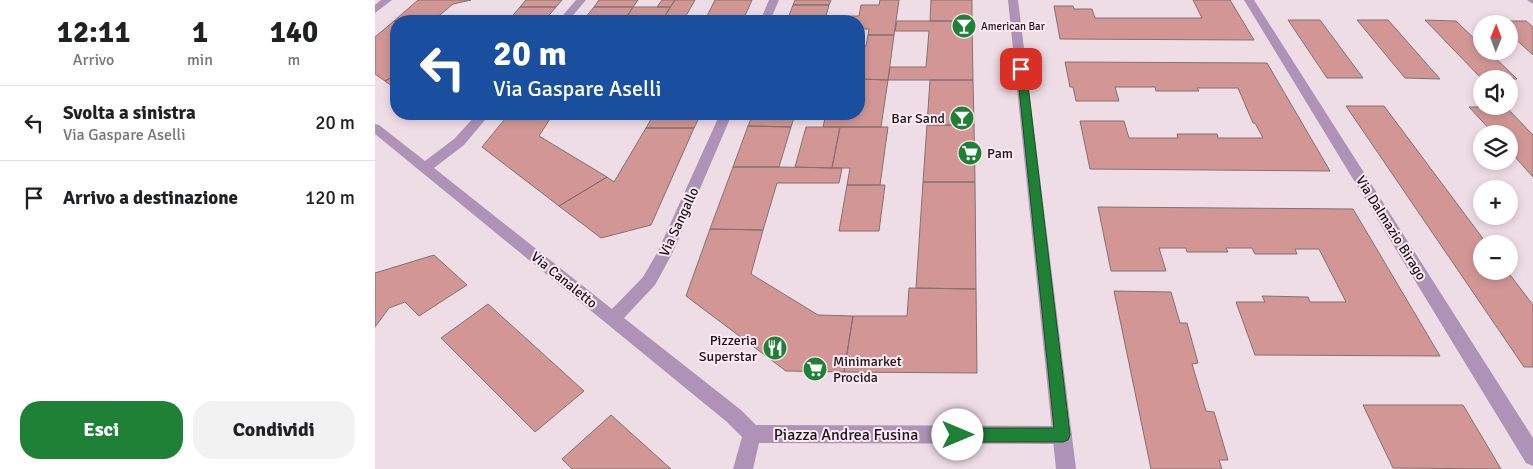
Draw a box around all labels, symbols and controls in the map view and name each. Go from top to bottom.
bar icon: American Bar [951,13,977,39]
text: 12:11 [57,14,130,51]
text: 1 [192,14,208,51]
text: 140 [270,14,318,51]
north arrow [1473,15,1517,60]
map controls [1473,15,1518,280]
place label: American Bar [981,20,1045,33]
text: 20 m [493,32,567,75]
icon: left [410,35,475,100]
pin [1000,48,1042,90]
text: Arrivo [73,50,114,70]
text: min [187,50,213,70]
text: m [288,50,300,70]
icon: arrive [1007,55,1035,83]
button: sound [1473,70,1518,115]
text: Via Gaspare Aselli [493,75,662,102]
text: Svolta a sinistra [63,101,196,125]
bar icon: Bar Sand [949,105,975,131]
icon: left [20,109,48,137]
place label: Bar Sand [891,110,945,127]
text: 20 m [315,111,355,135]
text: Via Gaspare Aselli [63,125,186,145]
button: layers [1473,125,1518,170]
supermarket icon: Pam [957,140,983,166]
place label: Pam [987,145,1013,162]
street label: Via Dalmazio Birago [1352,173,1430,283]
button: + [1473,180,1518,225]
icon: arrive [20,184,48,212]
street label: Via Sangallo [656,185,702,259]
text: Arrivo a destinazione [63,186,238,210]
text: 120 m [305,186,355,210]
button: − [1473,235,1518,280]
street label: Via Canaletto [528,248,600,312]
place label: Pizzeria Superstar [699,332,758,365]
restaurant icon: Pizzeria Superstar [762,335,788,361]
place label: Minimarket Procida [833,353,902,386]
supermarket icon: Minimarket Procida [802,356,828,382]
button: Esci [20,401,183,459]
button: Condividi [193,401,355,459]
position arrow [931,408,983,460]
street label: Piazza Andrea Fusina [774,425,918,445]

